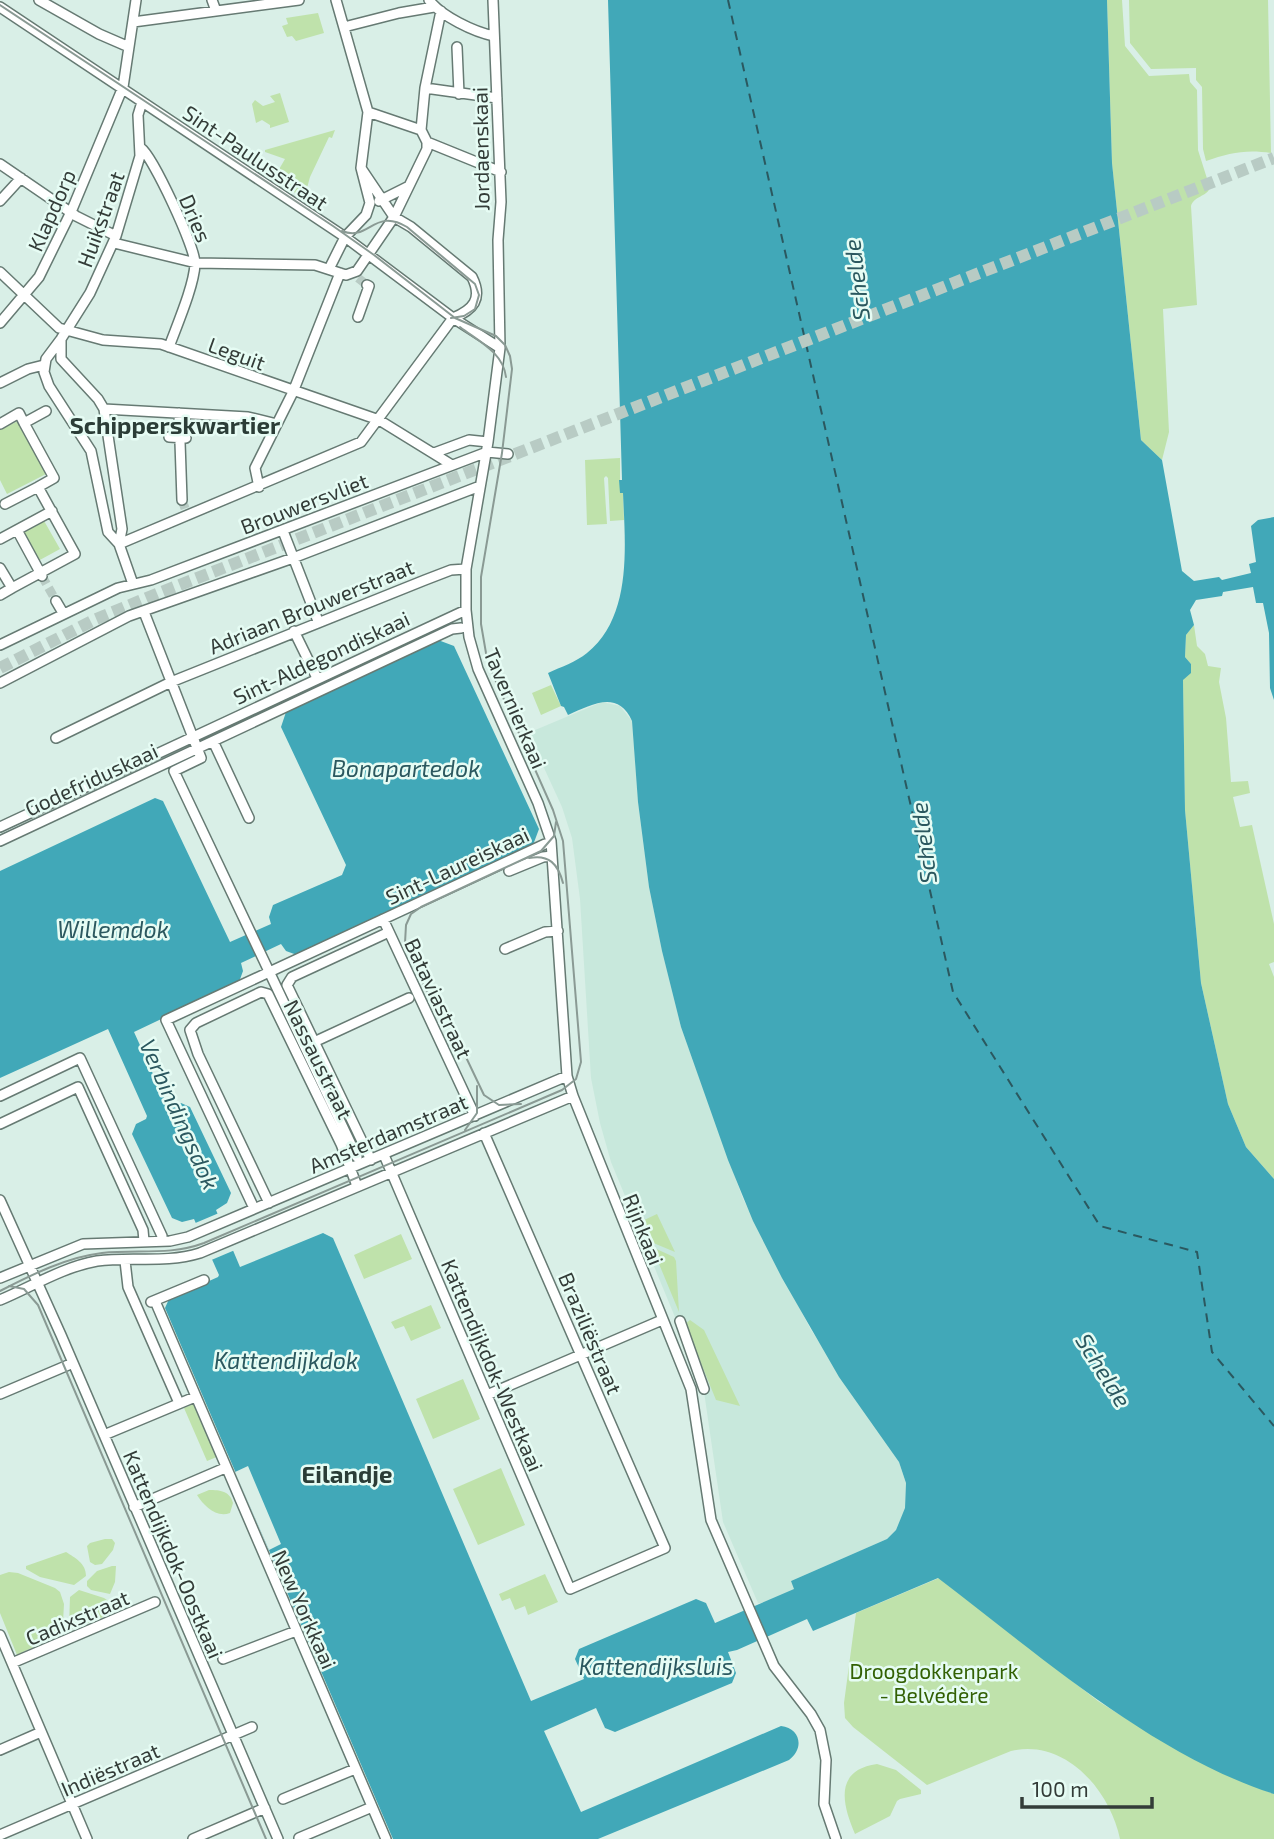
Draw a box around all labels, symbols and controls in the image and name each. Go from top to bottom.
street label: Jordaenskaai [466,87,494,211]
street label: Sint-Paulusstraat [179,99,333,215]
street label: Klapdorp [22,165,80,255]
street label: Huikstraat [71,168,129,270]
street label: Dries [175,190,217,246]
water label: Schelde [837,238,875,322]
street label: Leguit [205,331,269,375]
district label: Schipperskwartier [70,410,281,439]
street label: Brouwersvliet [237,467,371,539]
street label: Adriaan Brouwerstraat [205,553,417,659]
street label: Sint-Aldegondiskaai [229,605,413,709]
street label: Tavernierkaai [479,644,553,772]
street label: Godefriduskaai [21,737,161,821]
water label: Bonapartedok [332,754,480,782]
water label: Schelde [904,801,942,885]
street label: Sint-Laureiskaai [381,821,533,909]
water label: Willemdok [57,915,169,943]
street label: Bataviastraat [400,934,478,1062]
street label: Nassaustraat [279,995,359,1123]
water label: Verbindingsdok [134,1034,226,1194]
street label: Amsterdamstraat [305,1088,471,1178]
street label: Rijnkaai [618,1190,670,1269]
street label: Kattendijkdok-Westkaai [436,1255,549,1475]
street label: Braziliëstraat [554,1268,628,1398]
water label: Schelde [1070,1328,1138,1412]
water label: Kattendijkdok [214,1346,358,1374]
street label: Kattendijkdok-Oostkaai [118,1446,229,1662]
district label: Eilandje [302,1459,392,1488]
street label: New Yorkkaai [268,1546,342,1672]
street label: Cadixstraat [21,1584,133,1650]
water label: Kattendijksluis [579,1652,733,1680]
park label: Droogdokkenpark - Belvédère [850,1658,1019,1707]
street label: Indiëstraat [57,1737,163,1801]
scale bar [1022,1766,1152,1810]
text: 100 m [1032,1776,1089,1801]

